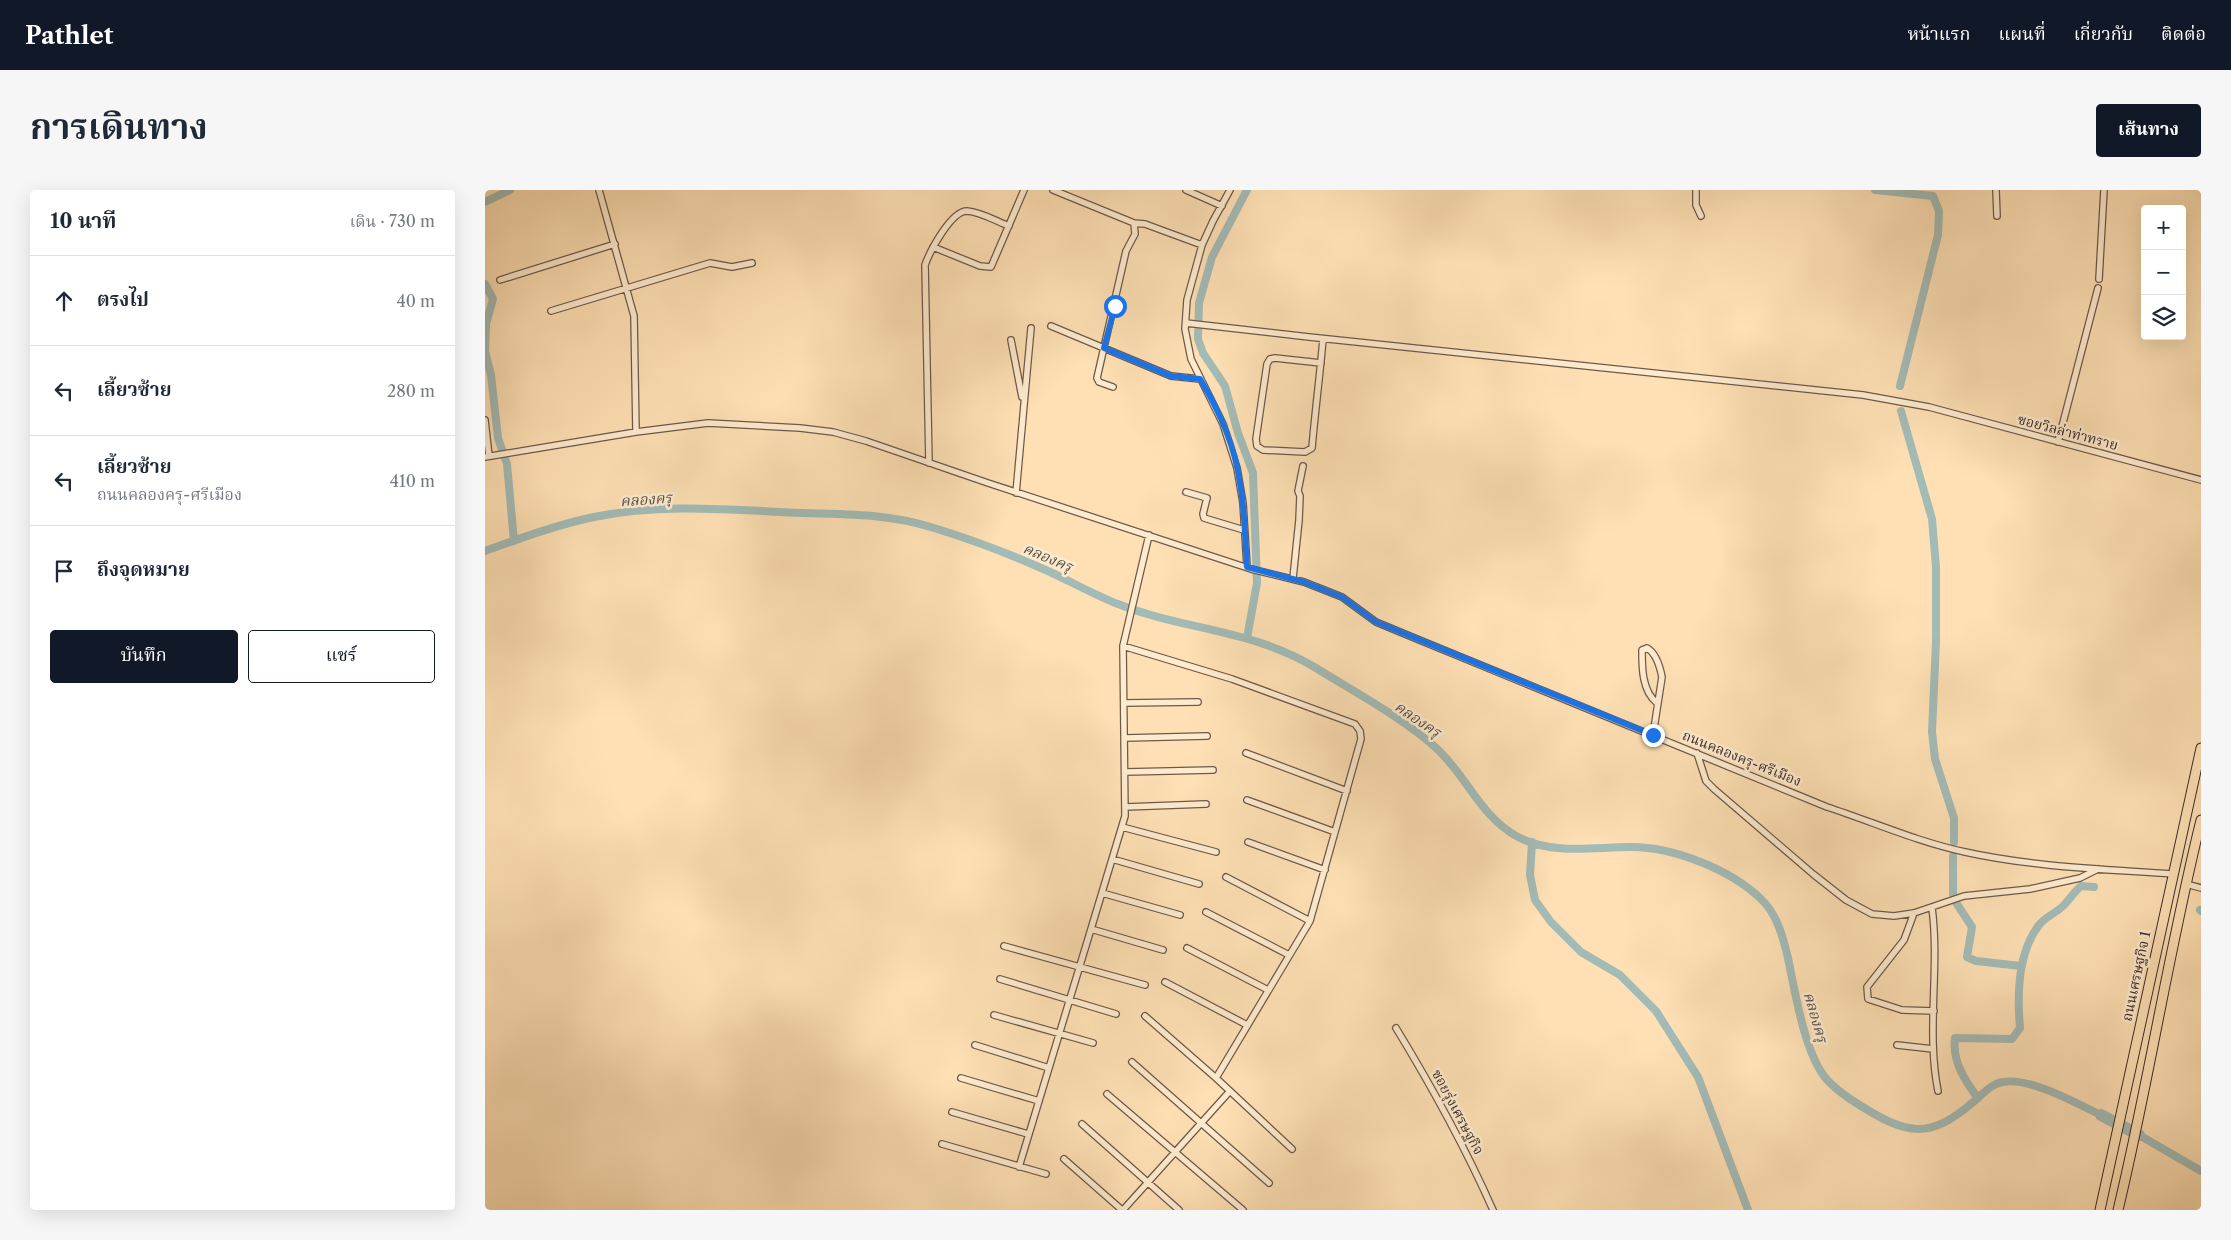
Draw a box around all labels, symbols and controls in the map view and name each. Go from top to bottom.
text: Pathlet [25,21,113,50]
text: หน้าแรก [1907,23,1970,45]
text: แผนที่ [1998,23,2046,45]
text: เกี่ยวกับ [2074,23,2133,45]
text: ติดต่อ [2161,23,2206,45]
button: เส้นทาง [2096,104,2201,157]
text: การเดินทาง [30,105,208,148]
map controls [2141,205,2186,340]
button: + [2141,205,2186,250]
text: 10 นาที [50,208,116,233]
text: เดิน · 730 m [350,211,435,231]
button: − [2141,250,2186,295]
icon: ahead [50,287,78,315]
text: ตรงไป [97,288,149,311]
text: 40 m [396,291,435,311]
route start [1104,295,1127,318]
button: layers [2141,295,2186,340]
icon: left [50,377,78,405]
text: เลี้ยวซ้าย [97,378,171,401]
text: 280 m [387,381,435,401]
street label: ซอยวิลล่าท่าทราย [2016,410,2120,454]
text: เลี้ยวซ้าย [97,455,171,478]
icon: left [50,467,78,495]
text: 410 m [390,471,435,491]
text: ถนนคลองครุ-ศรีเมือง [97,484,242,504]
water label: คลองครุ [620,488,674,511]
water label: คลองครุ [1020,538,1077,577]
icon: arrive [50,557,78,585]
text: ถึงจุดหมาย [97,558,190,581]
button: บันทึก [50,630,238,683]
button: แชร์ [248,630,435,683]
water label: คลองครุ [1391,697,1446,743]
route end [1642,724,1665,747]
street label: ถนนคลองครุ-ศรีเมือง [1680,726,1804,790]
street label: ถนนเศรษฐกิจ 1 [2118,929,2154,1023]
water label: คลองครุ [1799,990,1833,1046]
street label: ซอยรุ่งเศรษฐกิจ [1428,1066,1488,1158]

